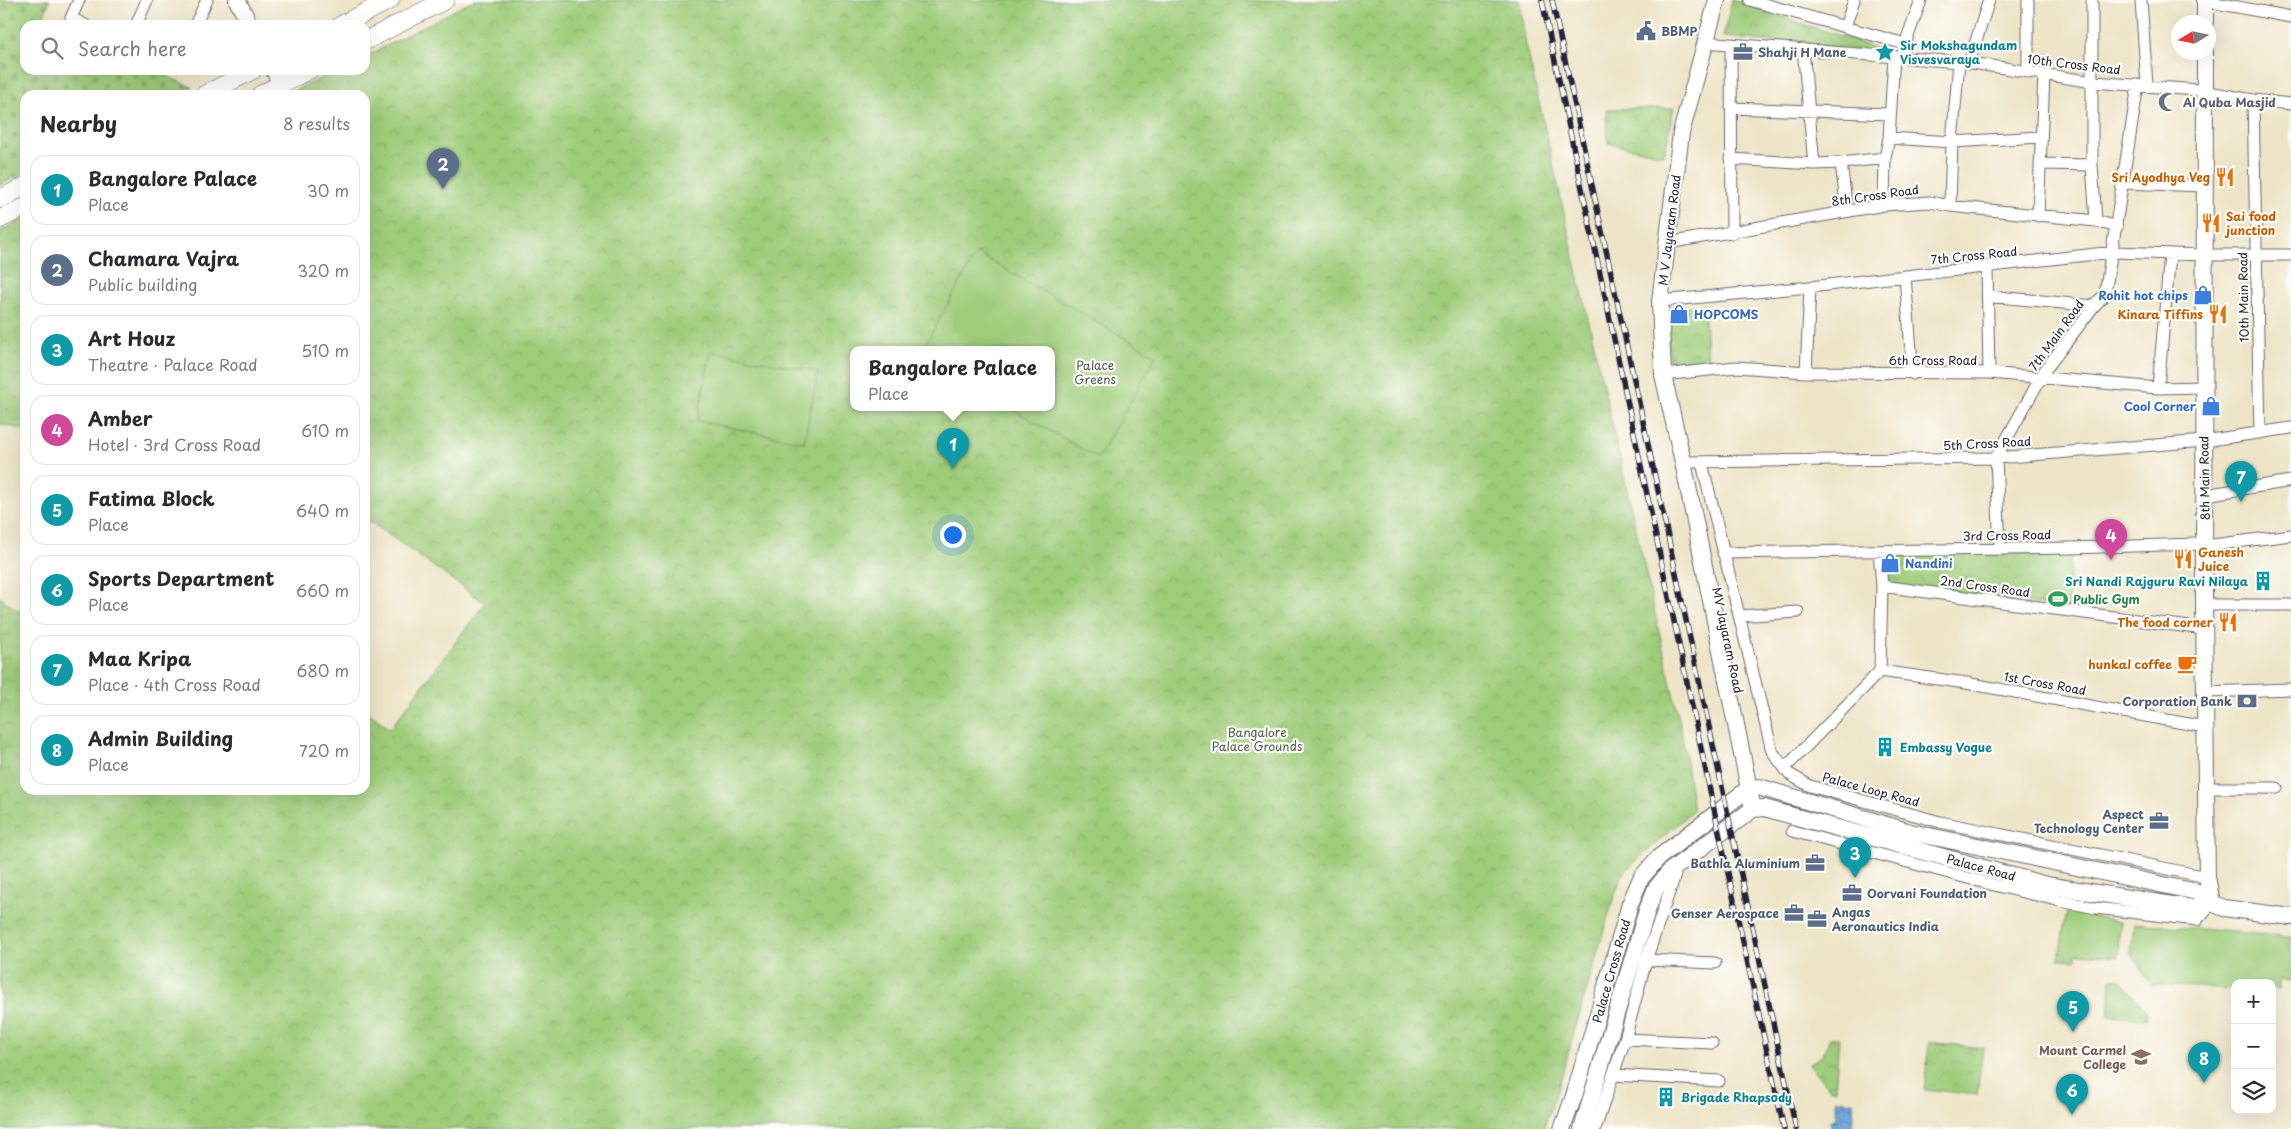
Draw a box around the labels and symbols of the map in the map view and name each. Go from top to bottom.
north arrow [2171,15,2216,60]
public building icon: BBMP [1635,20,1657,42]
place label: BBMP [1661,22,1697,40]
place label: Sir Mokshagundam Visvesvaraya [1900,36,2017,68]
office icon: Shahji H Mane [1732,41,1754,63]
place icon: Sir Mokshagundam Visvesvaraya [1874,41,1896,63]
place label: Shahji H Mane [1758,43,1847,61]
street label: 10th Cross Road [2026,49,2122,79]
mosque icon: Al Quba Masjid [2157,91,2179,113]
place label: Al Quba Masjid [2182,93,2276,111]
pin: 2 [427,148,459,189]
restaurant icon: Sri Ayodhya Veg [2214,166,2236,188]
place label: Sri Ayodhya Veg [2111,168,2210,186]
street label: M V Jayaram Road [1653,174,1685,286]
street label: 8th Cross Road [1830,180,1920,210]
place label: Sai food junction [2224,207,2276,239]
restaurant icon: Sai food junction [2200,212,2222,234]
street label: 7th Cross Road [1930,242,2018,268]
street label: 10th Main Road [2233,252,2253,342]
shop icon: Rohit hot chips [2192,284,2214,306]
place label: Rohit hot chips [2098,286,2188,304]
street label: 7th Main Road [2024,296,2088,374]
shop icon: HOPCOMS [1668,303,1690,325]
restaurant icon: Kinara Tiffins [2207,303,2229,325]
place label: HOPCOMS [1694,305,1759,323]
place label: Kinara Tiffins [2118,305,2203,323]
street label: 6th Cross Road [1889,351,1977,369]
park label: Palace Greens [1074,356,1116,388]
shop icon: Cool Corner [2200,395,2222,417]
place label: Cool Corner [2124,397,2197,415]
pin: 1 [937,428,969,469]
street label: 5th Cross Road [1942,432,2032,454]
street label: 8th Main Road [2194,436,2214,520]
pin: 7 [2225,461,2257,502]
pin: 4 [2095,519,2127,560]
your location [940,522,966,548]
street label: 3rd Cross Road [1963,525,2051,545]
place label: Ganesh Juice [2198,543,2244,575]
restaurant icon: Ganesh Juice [2172,548,2194,570]
shop icon: Nandini [1879,552,1901,574]
place label: Nandini [1905,554,1953,572]
building icon: Sri Nandi Rajguru Ravi Nilaya [2252,570,2274,592]
street label: 2nd Cross Road [1939,571,2031,601]
place label: Sri Nandi Rajguru Ravi Nilaya [2065,572,2249,590]
street label: MV Jayaram Road [1708,585,1748,695]
sports icon: Public Gym [2047,588,2069,610]
place label: Public Gym [2073,590,2140,608]
restaurant icon: The food corner [2217,611,2239,633]
place label: The food corner [2117,613,2214,631]
cafe icon: hunkal coffee [2176,653,2198,675]
place label: hunkal coffee [2088,655,2172,673]
street label: 1st Cross Road [2002,667,2088,699]
bank icon: Corporation Bank [2236,690,2258,712]
place label: Corporation Bank [2123,692,2232,710]
park label: Bangalore Palace Grounds [1212,723,1303,755]
building icon: Embassy Vogue [1874,736,1896,758]
place label: Embassy Vogue [1900,738,1992,756]
street label: Palace Loop Road [1820,767,1922,811]
place label: Aspect Technology Center [2034,805,2145,837]
office icon: Aspect Technology Center [2148,810,2170,832]
pin: 3 [1839,837,1871,878]
street label: Palace Road [1944,849,2018,885]
office icon: Bathla Aluminium [1804,852,1826,874]
place label: Bathla Aluminium [1691,854,1800,872]
office icon: Oorvani Foundation [1841,882,1863,904]
place label: Oorvani Foundation [1867,884,1987,902]
office icon: Genser Aerospace [1783,902,1805,924]
place label: Angas Aeronautics India [1831,903,1940,935]
place label: Genser Aerospace [1671,904,1779,922]
office icon: Angas Aeronautics India [1806,908,1828,930]
street label: Palace Cross Road [1588,917,1634,1025]
pin: 5 [2057,991,2089,1032]
place label: Mount Carmel College [2039,1041,2126,1073]
pin: 8 [2188,1042,2220,1083]
school or university icon: Mount Carmel College [2130,1046,2152,1068]
pin: 6 [2056,1074,2088,1115]
building icon: Brigade Rhapsody [1655,1086,1677,1108]
place label: Brigade Rhapsody [1681,1088,1792,1106]

